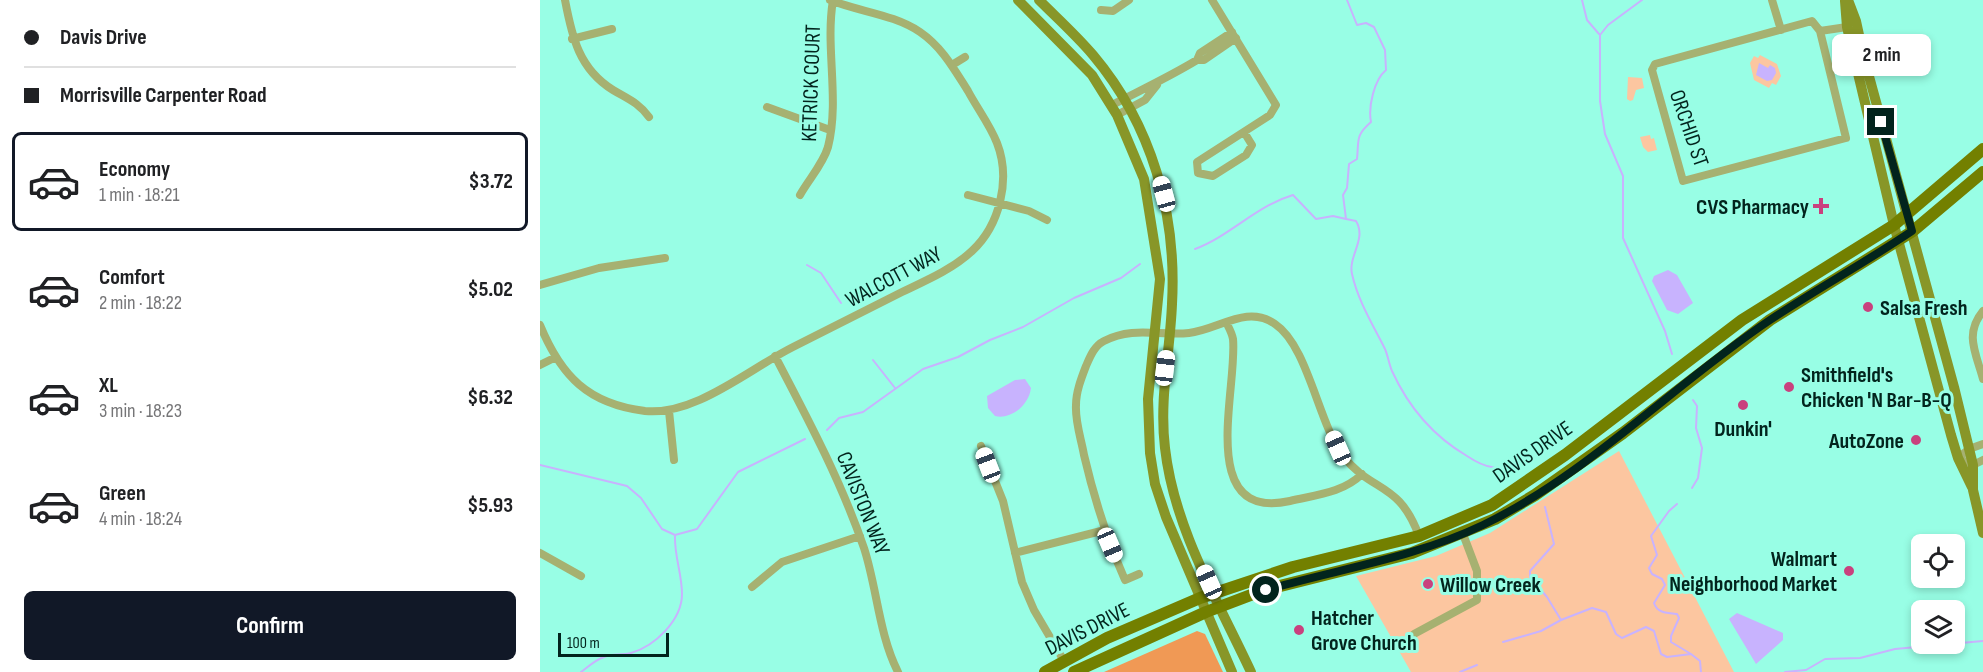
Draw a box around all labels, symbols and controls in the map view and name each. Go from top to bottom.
text: Davis Drive [60,24,147,51]
street label: KETRICK COURT [796,24,827,142]
callout: 2 min [1832,35,1930,77]
text: 2 min [1862,43,1901,67]
text: Morrisville Carpenter Road [60,82,267,109]
street label: ORCHID ST [1663,86,1714,171]
route end [1867,108,1894,135]
icon: car [27,155,81,209]
text: Economy [99,156,170,183]
text: $3.72 [469,168,513,195]
car [1151,174,1177,214]
text: 1 min · 18:21 [99,183,179,207]
place label: CVS Pharmacy [1696,194,1809,221]
marker: CVS Pharmacy [1814,199,1828,213]
street label: WALCOTT WAY [841,241,946,314]
icon: car [27,263,81,317]
text: Comfort [99,264,165,291]
text: $5.02 [468,276,513,303]
text: 2 min · 18:22 [99,291,182,315]
place label: Salsa Fresh [1880,295,1967,322]
marker: Salsa Fresh [1861,300,1875,314]
car [1154,349,1176,387]
place label: Smithfield's Chicken 'N Bar-B-Q [1801,362,1952,414]
icon: car [27,371,81,425]
text: XL [99,372,118,399]
marker: Smithfield's Chicken 'N Bar-B-Q [1782,380,1796,394]
text: $6.32 [467,384,513,411]
marker: Dunkin' [1736,398,1750,412]
text: 3 min · 18:23 [99,399,182,423]
street label: DAVIS DRIVE [1488,415,1578,489]
place label: Dunkin' [1714,416,1772,443]
car [1322,428,1354,468]
place label: AutoZone [1828,428,1904,455]
marker: AutoZone [1909,433,1923,447]
car [973,445,1003,485]
street label: CAVISTON WAY [830,448,895,559]
icon: car [27,479,81,533]
text: Green [99,480,146,507]
text: $5.93 [467,492,513,519]
text: 4 min · 18:24 [99,507,182,531]
car [1095,525,1125,565]
map controls [1911,534,1965,654]
button: locate [1911,534,1965,588]
place label: Walmart Neighborhood Market [1669,546,1837,598]
car [1193,562,1225,602]
marker: Walmart Neighborhood Market [1842,564,1856,578]
place label: Willow Creek [1440,572,1542,599]
route start [1252,576,1279,603]
marker: Willow Creek [1421,577,1435,591]
button: Confirm [24,591,516,660]
street label: DAVIS DRIVE [1041,597,1134,662]
button: layers [1911,600,1965,654]
place label: Hatcher Grove Church [1311,605,1417,657]
marker: Hatcher Grove Church [1292,623,1306,637]
scale bar [558,630,669,658]
text: 100 m [567,634,600,653]

